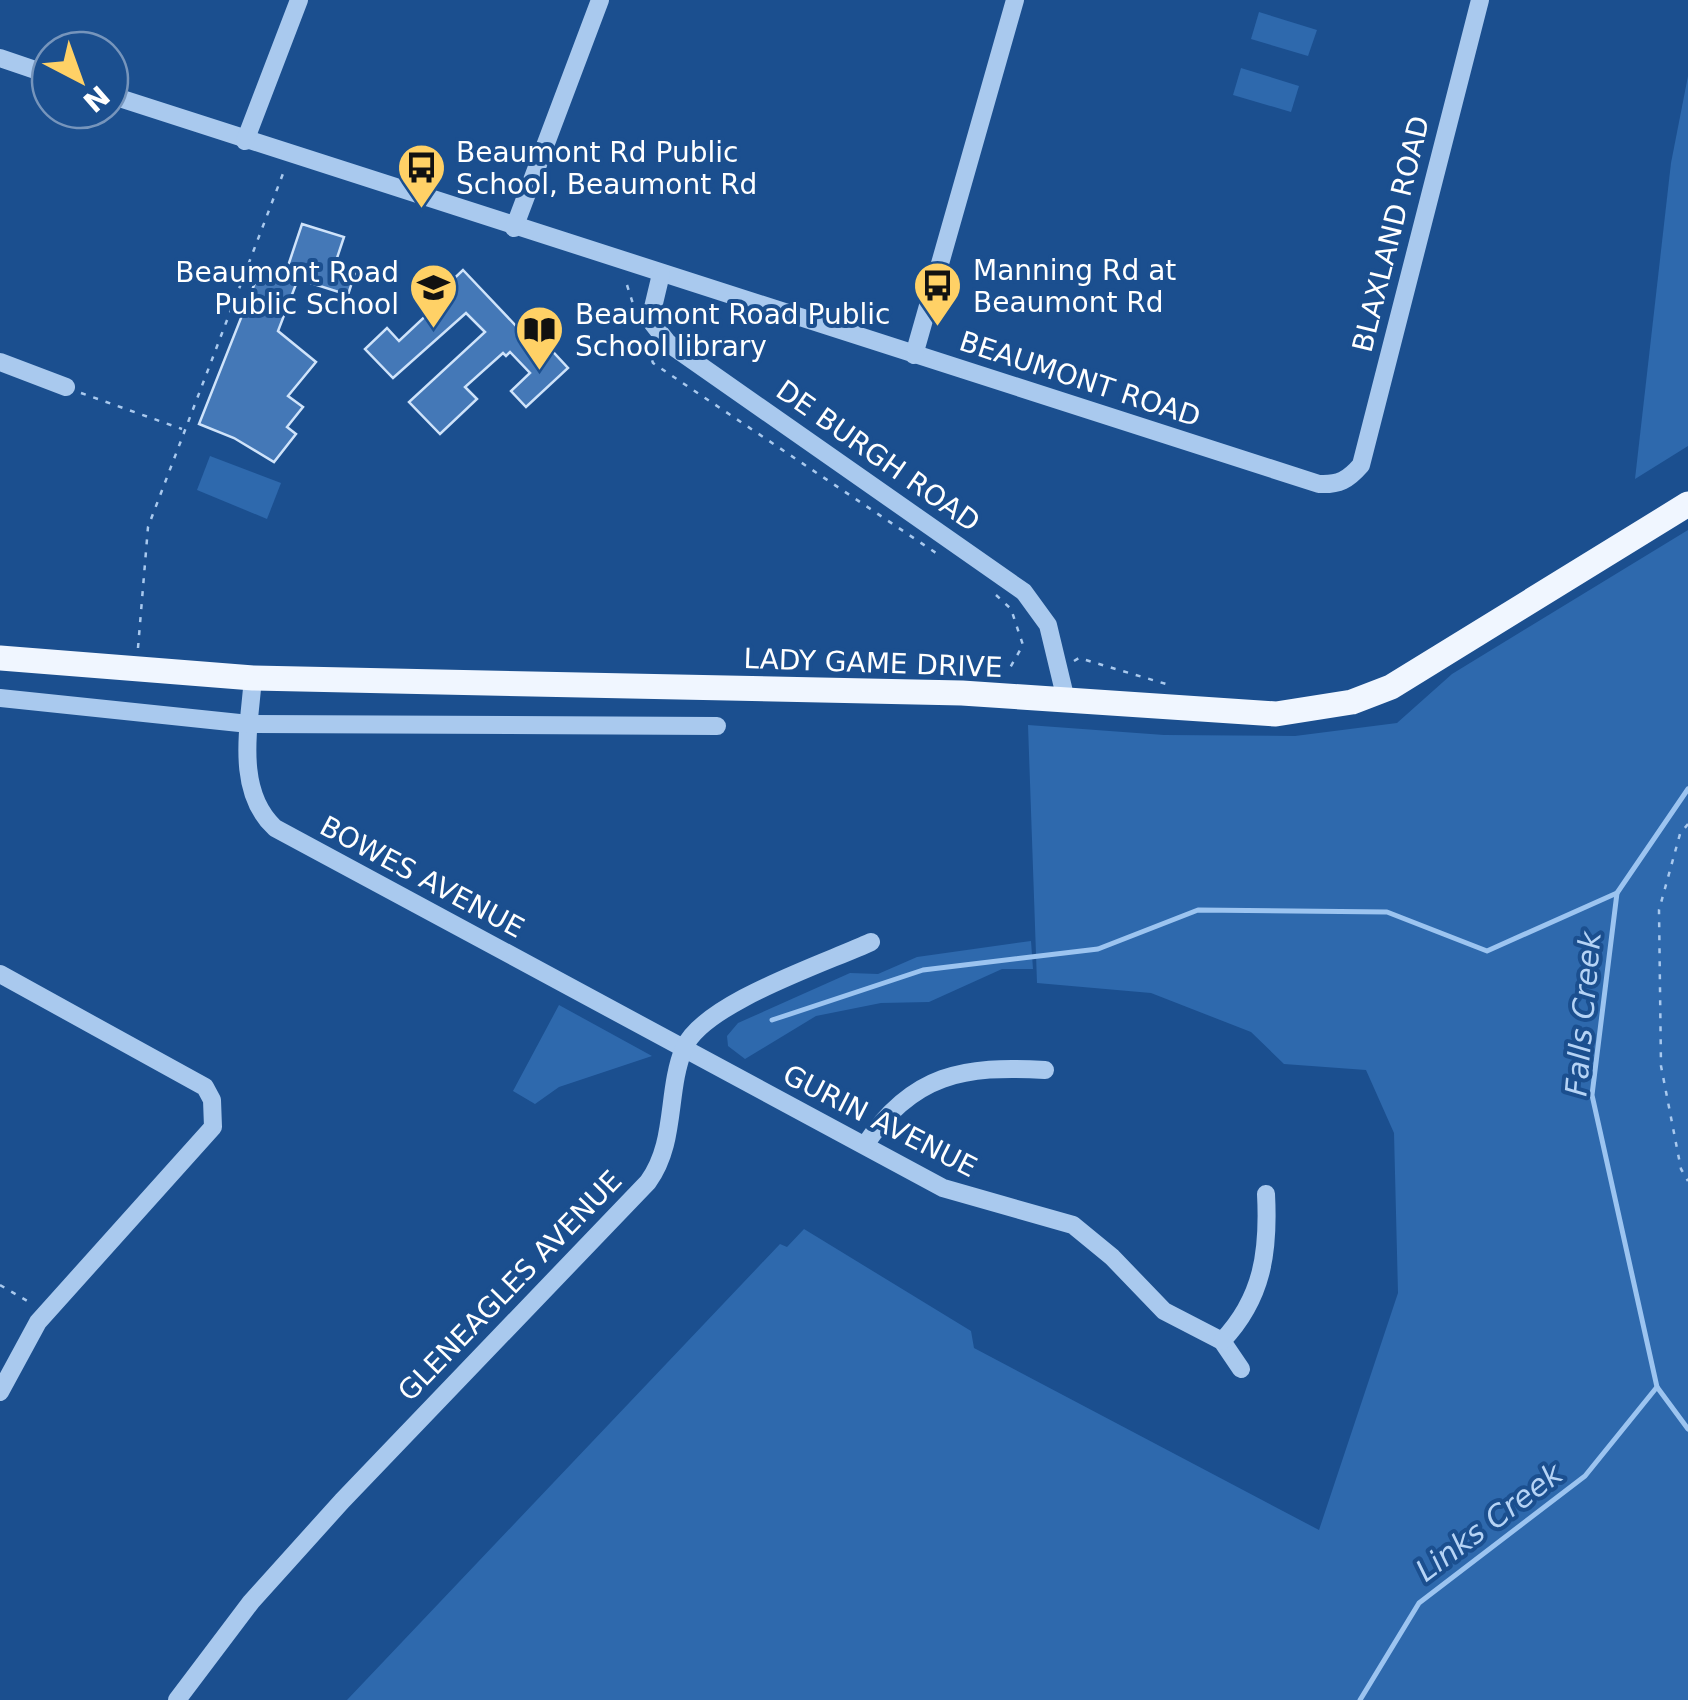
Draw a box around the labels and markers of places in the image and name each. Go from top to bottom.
place label: Beaumont Rd Public School, Beaumont Rd [456,136,757,201]
bus stop icon: Beaumont Rd Public School, Beaumont Rd [395,142,447,210]
place label: Manning Rd at Beaumont Rd [973,254,1176,319]
place label: Beaumont Road Public School [175,256,399,321]
bus stop icon: Manning Rd at Beaumont Rd [912,260,964,328]
school or university icon: Beaumont Road Public School [408,262,460,330]
place label: Beaumont Road Public School library [575,298,890,363]
library icon: Beaumont Road Public School library [514,304,566,372]

